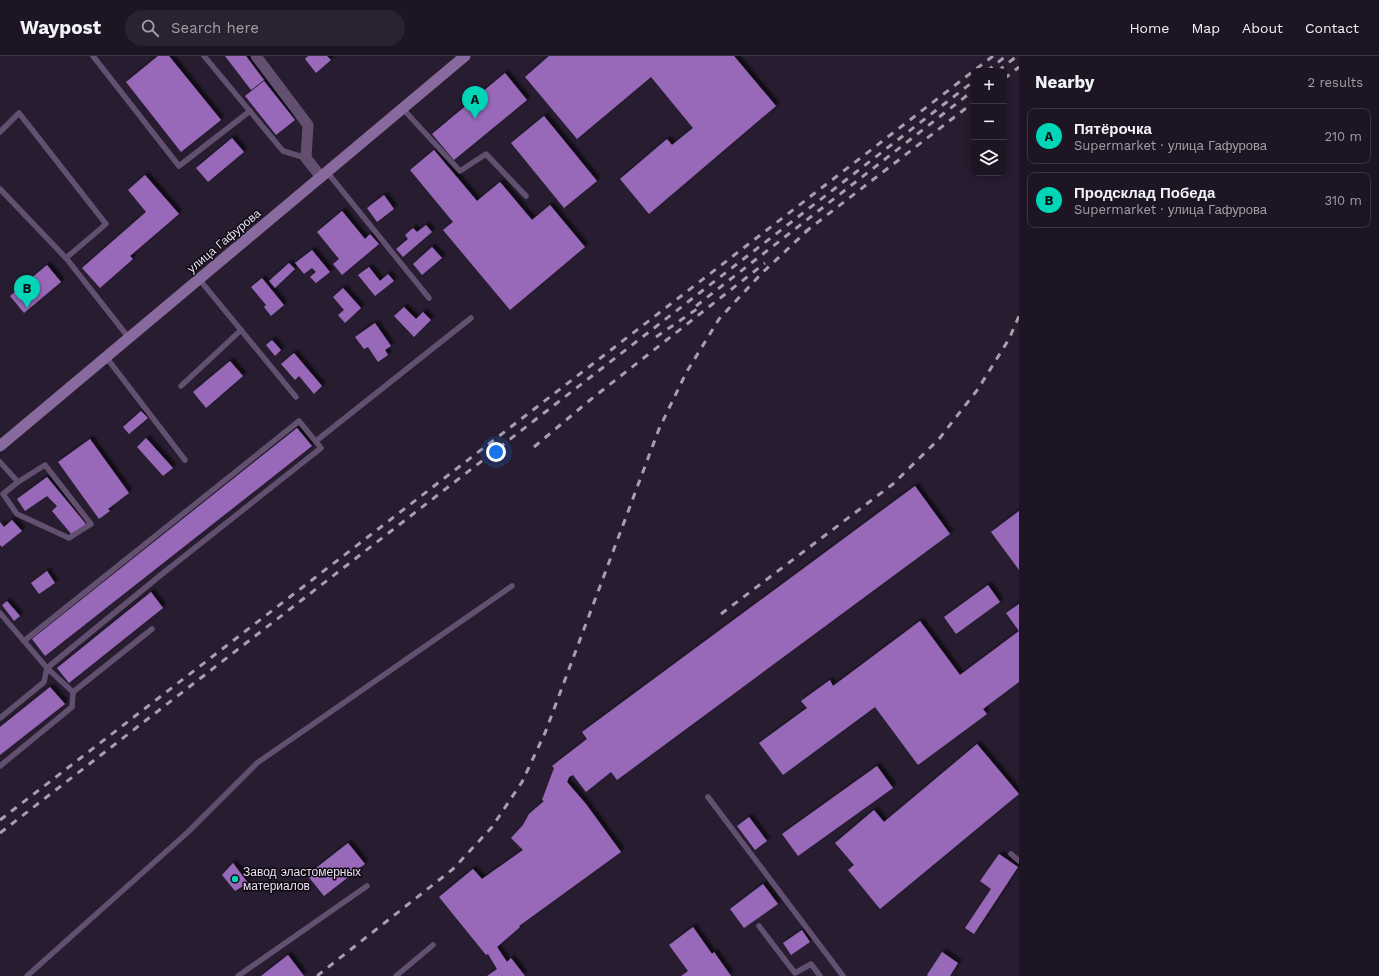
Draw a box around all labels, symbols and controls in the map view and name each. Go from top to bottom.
search box [125,10,405,46]
text: Waypost [20,16,101,39]
icon: search [139,17,161,39]
text: Search here [171,19,259,37]
text: Home [1129,20,1169,36]
text: Map [1191,20,1220,36]
text: About [1242,20,1283,36]
text: Contact [1305,20,1359,36]
map controls [971,68,1007,176]
button: + [971,68,1007,104]
text: Nearby [1035,72,1094,92]
text: 2 results [1308,75,1363,90]
pin: A [462,86,488,119]
button: − [971,104,1007,140]
text: Пятёрочка [1074,120,1152,138]
text: A [1045,129,1053,144]
text: 210 m [1324,129,1362,144]
text: Supermarket · улица Гафурова [1074,138,1267,153]
button: layers [971,140,1007,176]
text: Продсклад Победа [1074,184,1215,202]
text: B [1045,193,1053,208]
text: 310 m [1324,193,1362,208]
text: Supermarket · улица Гафурова [1074,202,1267,217]
street label: улица Гафурова [184,206,264,276]
pin: B [14,275,40,308]
your location [486,442,506,462]
place label: Завод эластомерных материалов [243,865,361,893]
marker: Завод эластомерных материалов [230,874,240,884]

